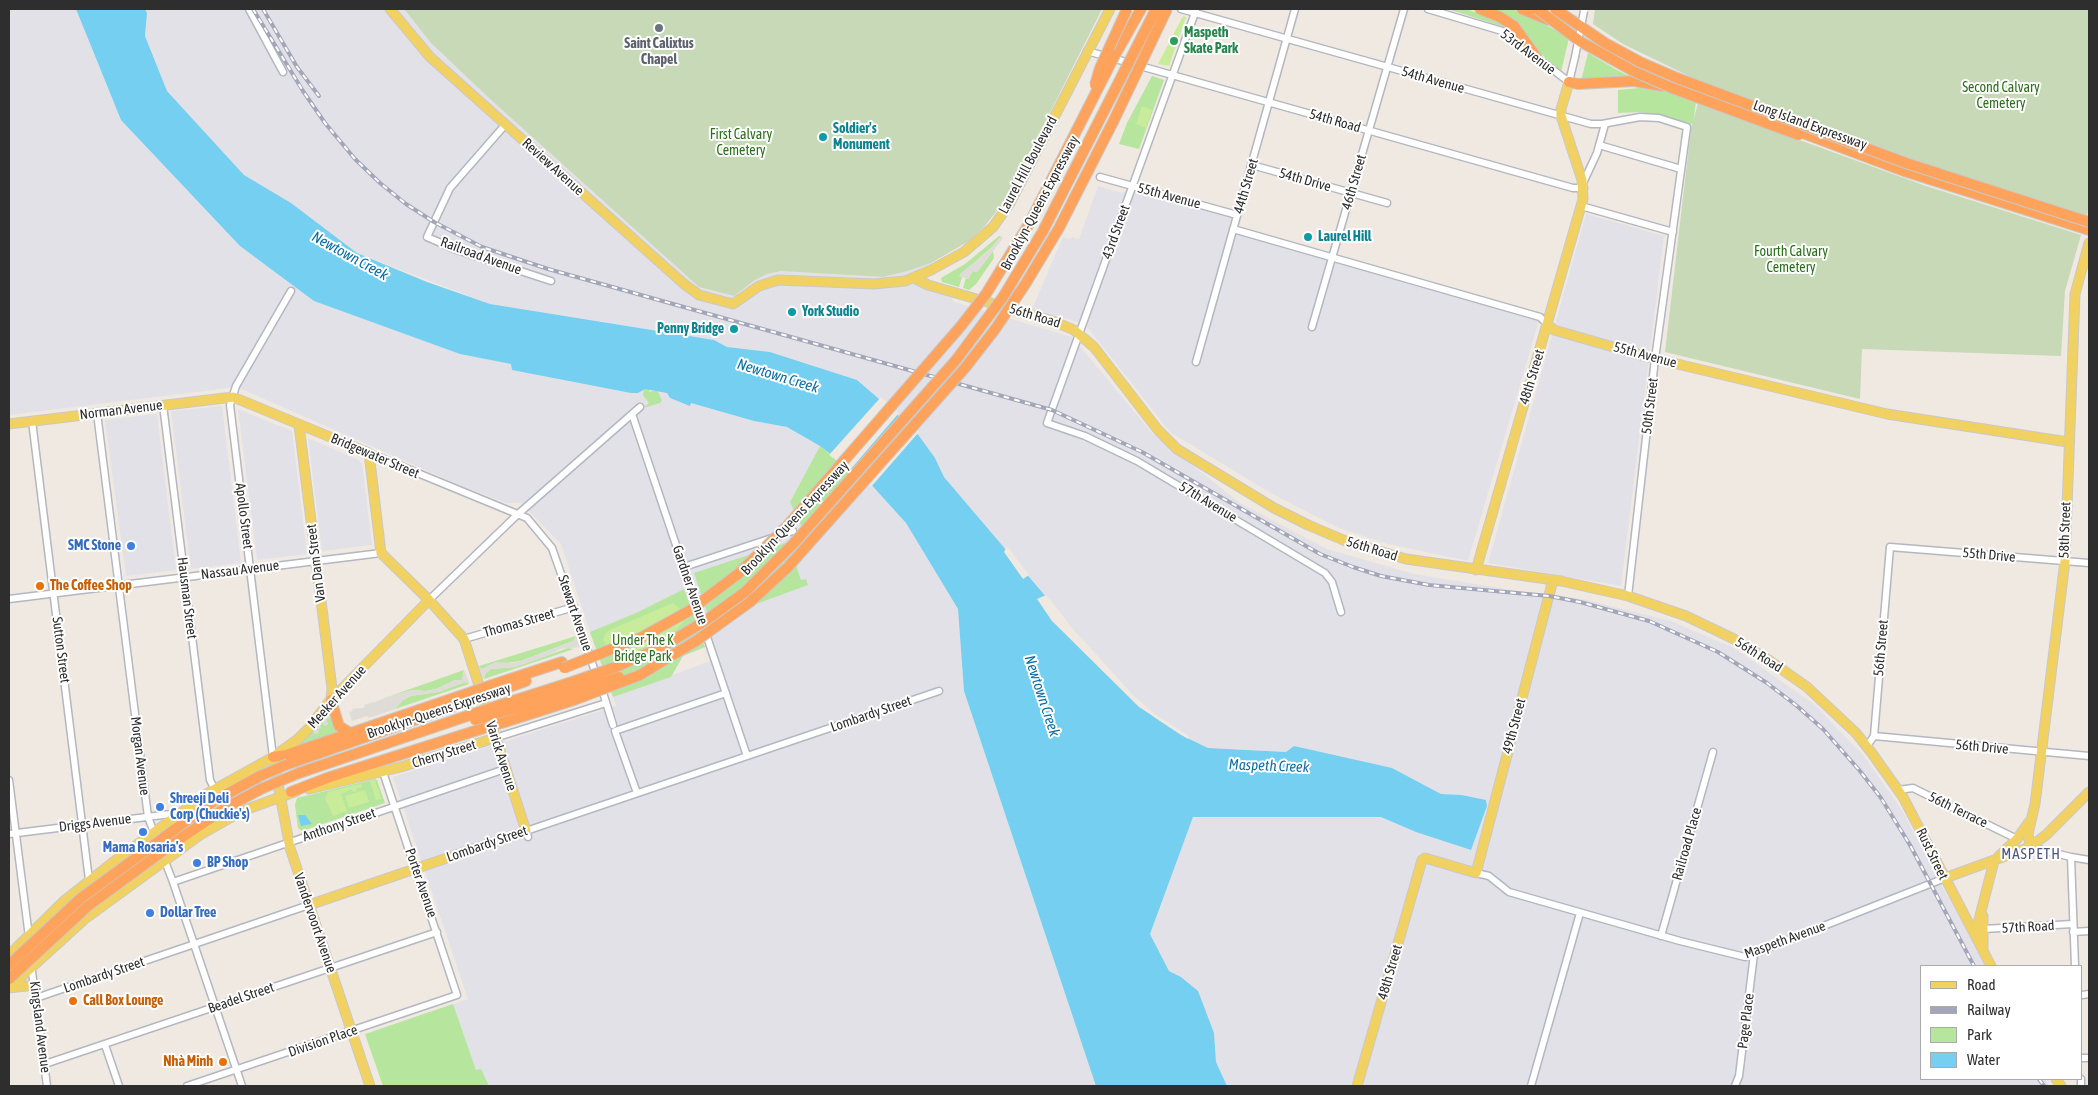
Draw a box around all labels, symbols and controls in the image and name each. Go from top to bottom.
marker: Saint Calixtus Chapel [653,22,665,34]
place label: Maspeth Skate Park [1184,25,1238,58]
street label: 53rd Avenue [1497,26,1559,78]
marker: Maspeth Skate Park [1168,35,1180,47]
place label: Saint Calixtus Chapel [624,36,694,68]
street label: 54th Avenue [1400,63,1466,97]
park label: Second Calvary Cemetery [1962,80,2040,112]
street label: Long Island Expressway [1751,97,1869,153]
street label: 54th Road [1307,106,1363,136]
street label: Laurel Hill Boulevard [995,113,1061,217]
place label: Soldier's Monument [833,121,890,154]
park label: First Calvary Cemetery [710,127,772,160]
marker: Soldier's Monument [817,131,829,143]
street label: Brooklyn-Queens Expressway [997,133,1083,273]
street label: Review Avenue [519,135,587,199]
street label: 46th Street [1338,152,1370,212]
street label: 44th Street [1230,156,1262,216]
street label: 54th Drive [1277,165,1333,195]
street label: 55th Avenue [1136,180,1202,212]
street label: 43rd Street [1098,203,1134,261]
water label: Newtown Creek [309,228,391,284]
place label: Laurel Hill [1318,229,1372,245]
marker: Laurel Hill [1302,231,1314,243]
street label: Railroad Avenue [438,234,524,278]
park label: Fourth Calvary Cemetery [1754,244,1828,276]
street label: 56th Road [1007,300,1063,332]
place label: York Studio [802,304,859,320]
marker: York Studio [786,306,798,318]
place label: Penny Bridge [657,321,724,337]
marker: Penny Bridge [728,323,740,335]
street label: 55th Avenue [1612,339,1678,371]
street label: 48th Street [1516,347,1548,407]
water label: Newtown Creek [735,355,821,397]
street label: 50th Street [1638,377,1662,435]
street label: Norman Avenue [79,397,163,423]
street label: Bridgewater Street [328,430,422,482]
street label: Brooklyn-Queens Expressway [738,457,852,579]
street label: 57th Avenue [1176,478,1240,526]
street label: Apollo Street [232,482,256,550]
street label: 58th Street [2056,501,2074,559]
street label: Van Dam Street [303,523,329,603]
street label: 56th Road [1344,533,1400,565]
place label: SMC Stone [68,538,121,554]
marker: SMC Stone [125,540,137,552]
street label: Gardner Avenue [669,543,711,627]
street label: 55th Drive [1962,544,2016,566]
street label: Hausman Street [174,556,200,640]
street label: Nassau Avenue [200,557,280,583]
street label: Stewart Avenue [554,573,596,653]
place label: The Coffee Shop [50,578,132,594]
marker: The Coffee Shop [34,580,46,592]
street label: Thomas Street [481,605,557,641]
street label: Sutton Street [49,616,73,684]
street label: 56th Street [1870,619,1892,677]
park label: Under The K Bridge Park [612,633,674,666]
street label: 56th Road [1732,634,1786,676]
water label: Newtown Creek [1020,653,1064,739]
street label: Meeker Avenue [304,662,370,732]
street label: Brooklyn-Queens Expressway [365,680,513,742]
street label: Lombardy Street [828,692,914,736]
street label: 49th Street [1499,696,1529,756]
street label: Morgan Avenue [127,716,153,796]
street label: Varick Avenue [482,719,520,793]
street label: Cherry Street [410,736,478,772]
street label: 56th Drive [1955,736,2009,758]
water label: Maspeth Creek [1228,756,1310,776]
street label: 56th Terrace [1926,789,1990,831]
place label: Shreeji Deli Corp (Chuckie's) [170,791,250,824]
marker: Shreeji Deli Corp (Chuckie's) [154,801,166,813]
street label: Anthony Street [300,805,378,845]
street label: Railroad Place [1669,806,1705,882]
street label: Driggs Avenue [58,810,132,836]
street label: Lombardy Street [444,822,530,866]
street label: Rust Street [1912,825,1952,883]
marker: Mama Rosaria's [137,826,149,838]
place label: Mama Rosaria's [103,840,183,856]
district label: MASPETH [2000,845,2062,863]
street label: Porter Avenue [401,846,441,920]
place label: BP Shop [207,855,248,871]
marker: BP Shop [191,857,203,869]
street label: Vandervoort Avenue [290,871,340,975]
place label: Dollar Tree [160,905,216,921]
marker: Dollar Tree [144,907,156,919]
street label: 57th Road [2001,917,2055,937]
street label: Maspeth Avenue [1742,918,1828,962]
street label: 48th Street [1374,942,1406,1002]
street label: Lombardy Street [61,953,147,997]
legend [1920,965,2083,1080]
text: Road [1967,976,1996,993]
street label: Beadel Street [206,979,276,1017]
street label: Kingsland Avenue [26,980,54,1074]
street label: Page Place [1734,992,1758,1050]
place label: Call Box Lounge [83,993,163,1009]
marker: Call Box Lounge [67,995,79,1007]
text: Railway [1967,1001,2011,1018]
street label: Division Place [286,1021,360,1061]
text: Park [1967,1026,1992,1043]
text: Water [1967,1051,2000,1068]
place label: Nhà Minh [163,1054,213,1070]
marker: Nhà Minh [217,1056,229,1068]

